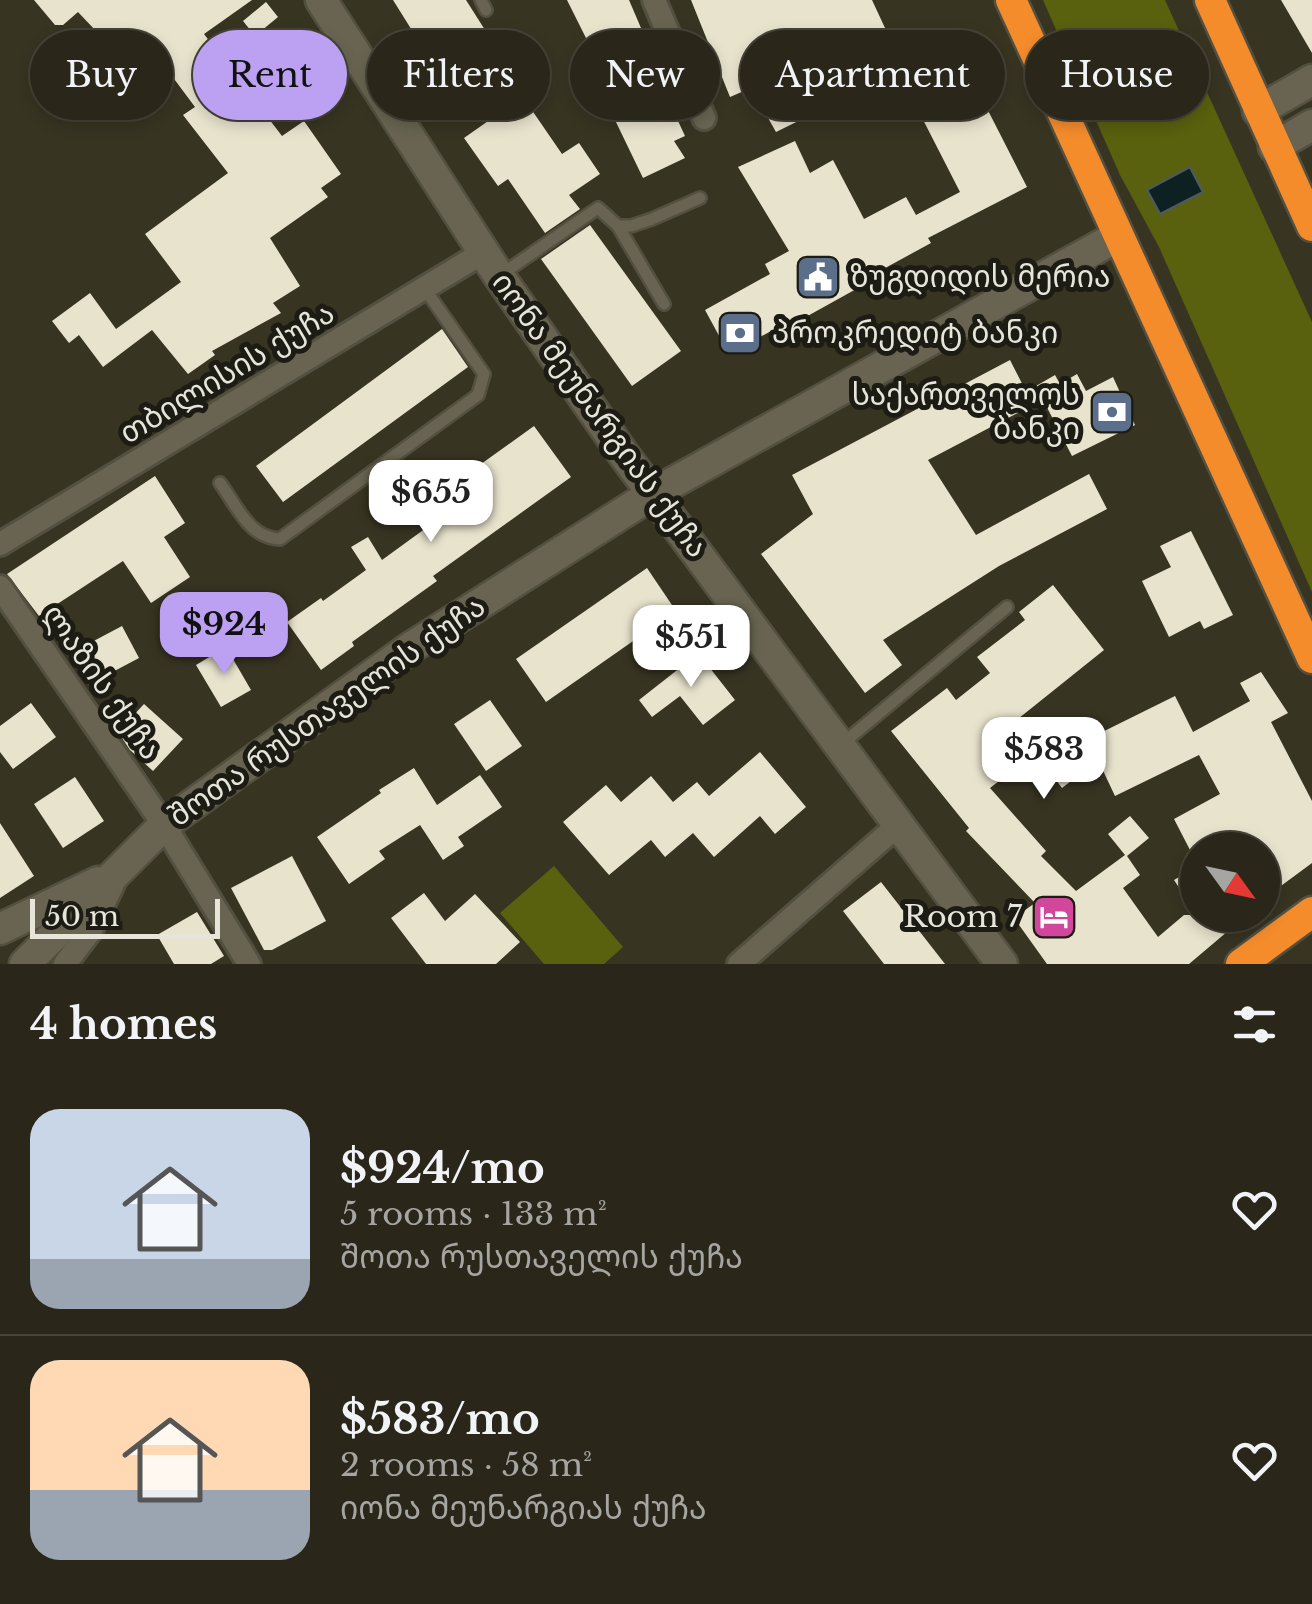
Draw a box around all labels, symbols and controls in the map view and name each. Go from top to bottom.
chip: Buy [30,30,173,120]
chip: Rent [193,30,347,120]
chip: Filters [367,30,550,120]
chip: New [570,30,720,120]
chip: Apartment [740,30,1005,120]
chip: House [1025,30,1209,120]
public building icon: ზუგდიდის მერია [795,254,841,300]
place label: ზუგდიდის მერია [850,258,1110,295]
street label: იონა მეუნარგიას ქუჩა [484,265,716,565]
street label: თბილისის ქუჩა [113,294,341,451]
bank icon: პროკრედიტ ბანკი [717,310,763,356]
place label: პროკრედიტ ბანკი [772,314,1058,351]
place label: საქართველოს ბანკი [852,376,1080,447]
bank icon: საქართველოს ბანკი [1089,389,1135,435]
pin: $655 [372,460,490,545]
text: $655 [391,472,471,512]
street label: შოთა რუსთაველის ქუჩა [161,587,492,834]
pin: $924 [165,592,283,677]
street label: ლაზის ქუჩა [35,597,170,767]
text: $924 [182,604,266,644]
pin: $551 [632,605,750,690]
text: $551 [655,617,727,657]
pin: $583 [985,717,1103,802]
text: $583 [1004,729,1084,769]
north arrow [1180,832,1280,932]
map controls [1180,832,1280,932]
scale bar [30,894,220,938]
hotel icon: Room 7 [1031,894,1077,940]
place label: Room 7 [904,898,1023,935]
text: 50 m [45,899,119,934]
icon: filters [1227,997,1282,1052]
text: 4 homes [30,998,217,1050]
text: $924/mo [340,1142,545,1194]
icon: home [110,1149,230,1269]
icon: heart [1227,1182,1282,1237]
text: 5 rooms · 133 m² [340,1194,607,1234]
text: შოთა რუსთაველის ქუჩა [340,1237,743,1277]
text: $583/mo [340,1393,540,1445]
icon: home [110,1400,230,1520]
icon: heart [1227,1433,1282,1488]
text: 2 rooms · 58 m² [340,1445,592,1485]
text: იონა მეუნარგიას ქუჩა [340,1488,707,1528]

